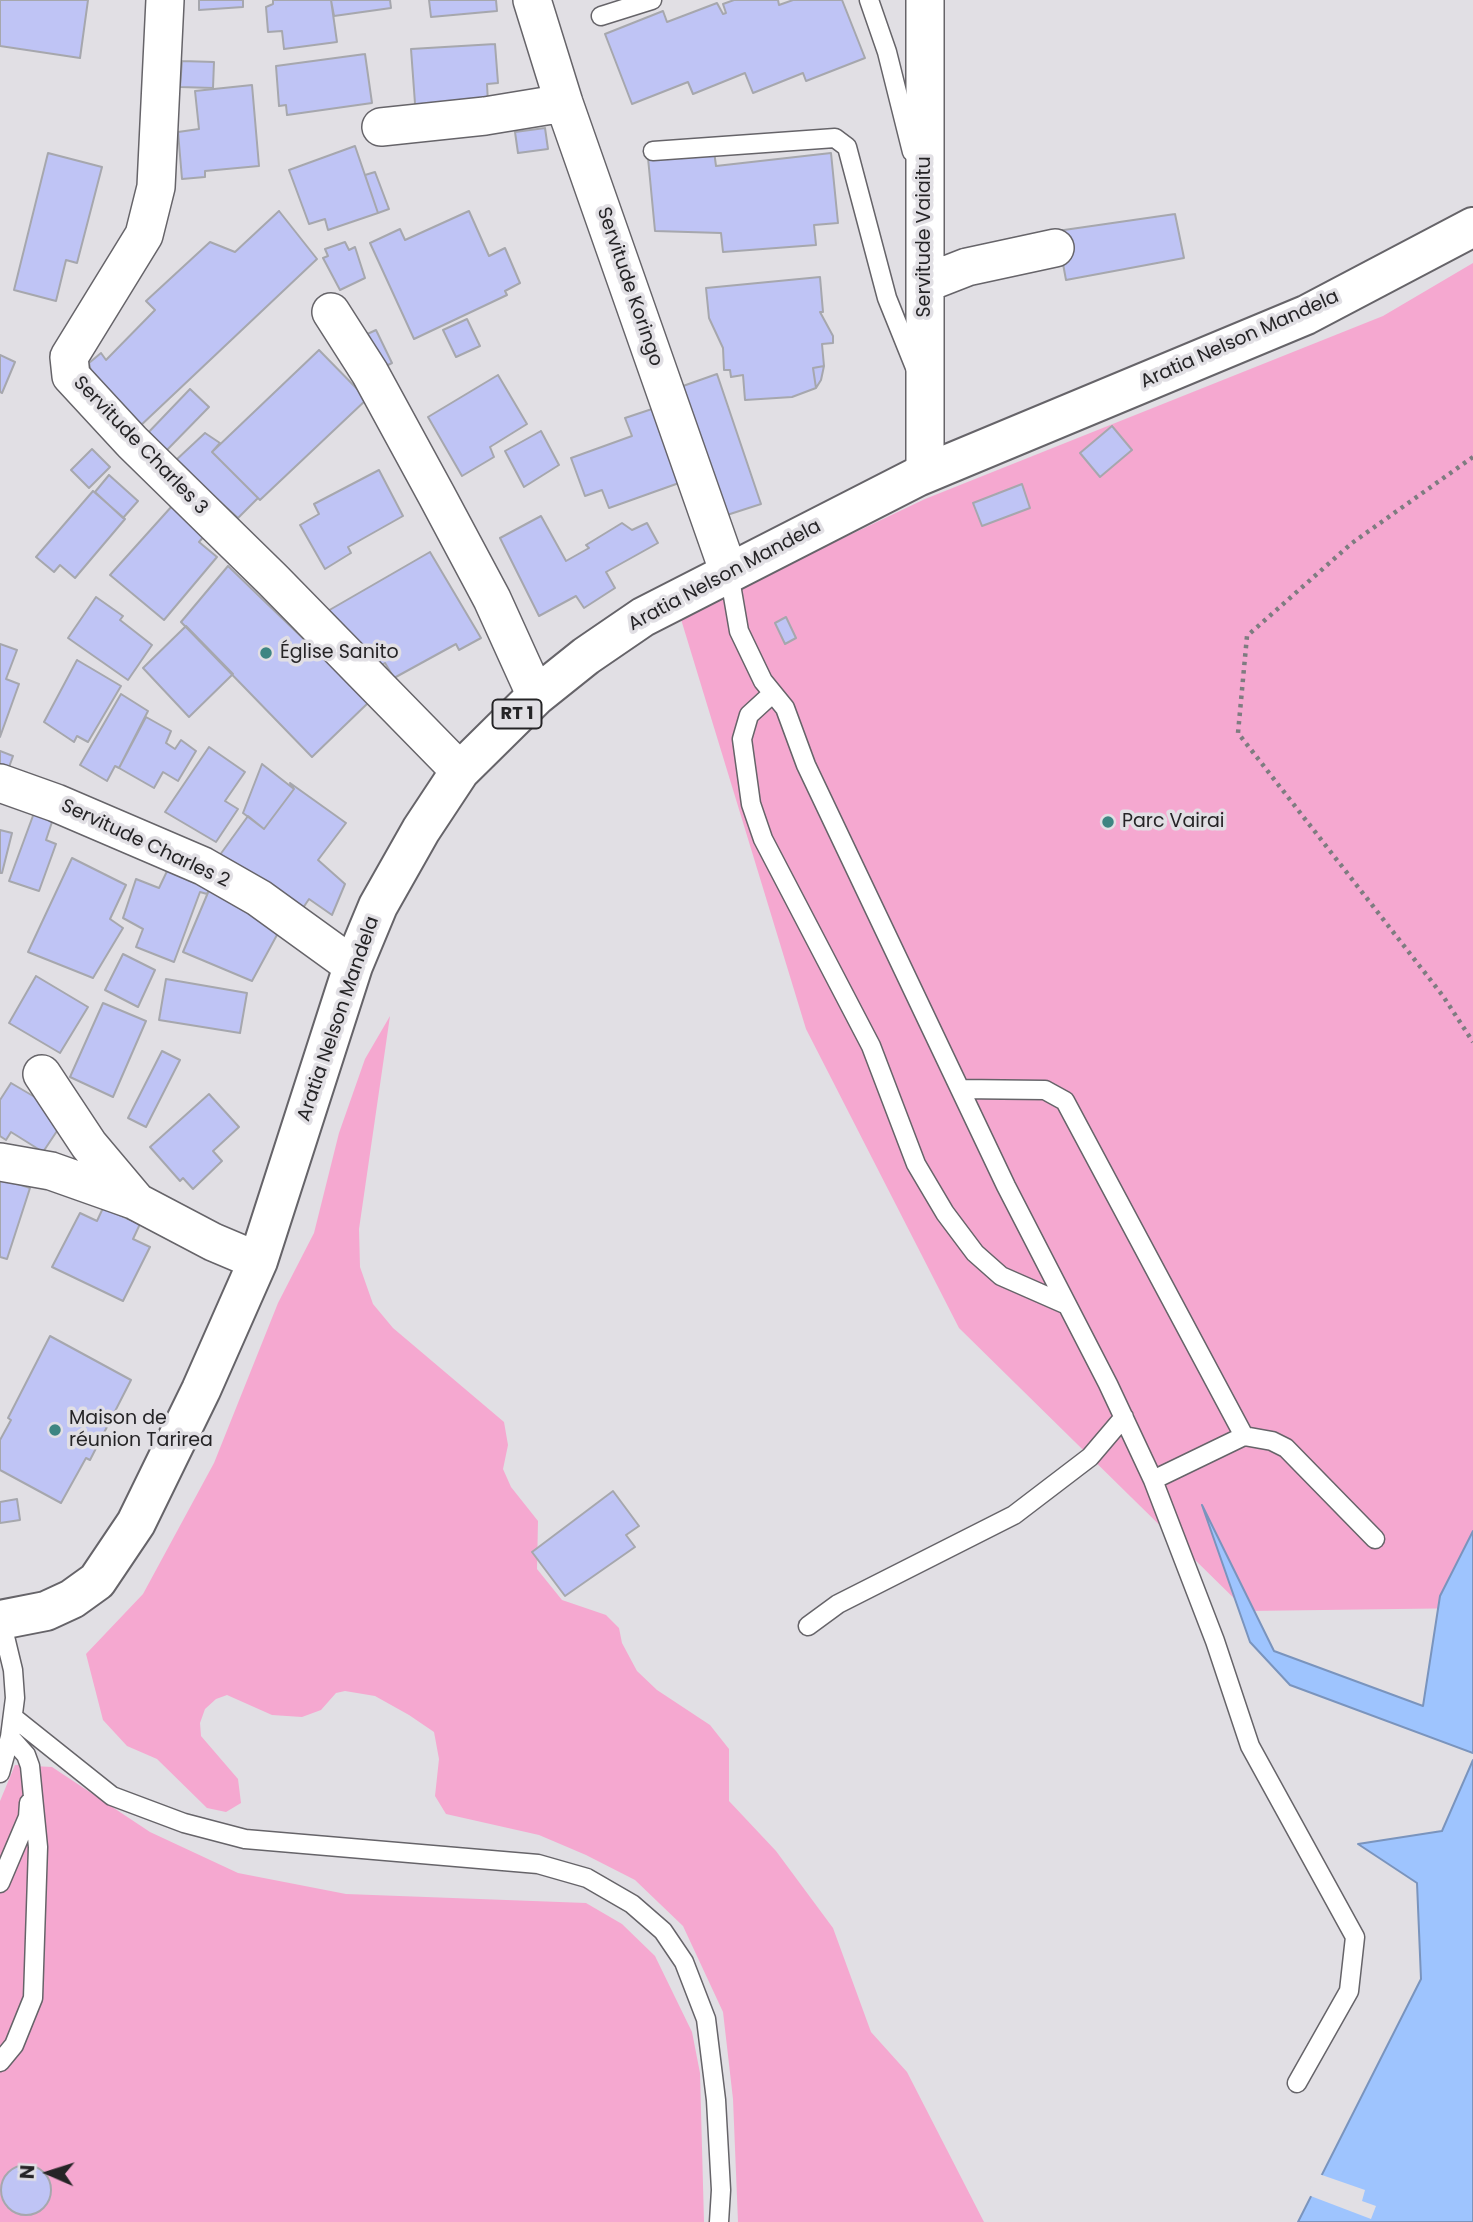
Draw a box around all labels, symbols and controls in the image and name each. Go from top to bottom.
street label: Servitude Vaiaitu [914,156,936,318]
street label: Servitude Koringo [591,205,667,369]
street label: Aratia Nelson Mandela [1137,286,1343,394]
street label: Servitude Charles 3 [68,372,212,520]
street label: Aratia Nelson Mandela [625,515,825,637]
place label: Église Sanito [280,642,399,664]
marker: Église Sanito [258,645,274,661]
road number: RT 1 [492,700,542,728]
street label: Servitude Charles 2 [57,795,233,893]
place label: Parc Vairai [1122,811,1225,833]
marker: Parc Vairai [1100,814,1116,830]
street label: Aratia Nelson Mandela [293,914,385,1124]
place label: Maison de réunion Tarirea [69,1408,213,1452]
marker: Maison de réunion Tarirea [47,1422,63,1438]
north arrow [14,2138,84,2208]
text: N [14,2164,41,2180]

